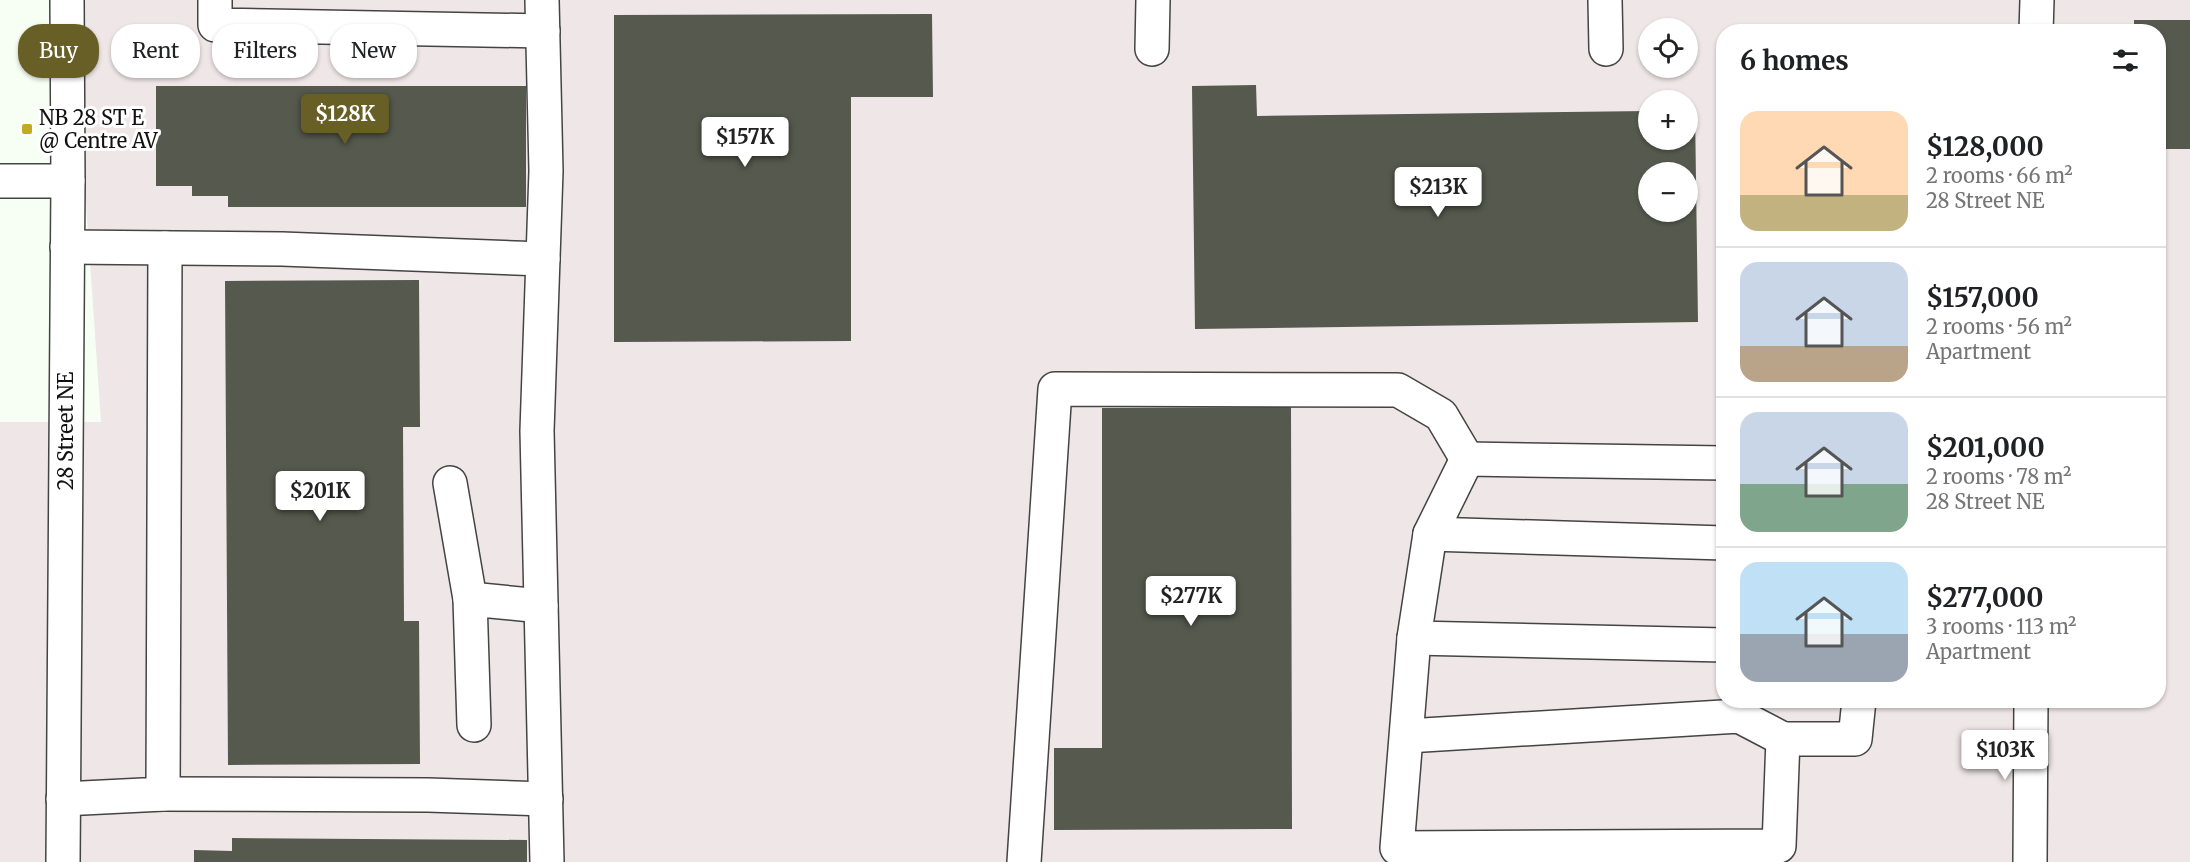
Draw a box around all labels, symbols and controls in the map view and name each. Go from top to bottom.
map controls [1638,18,1698,222]
button: locate [1638,18,1698,78]
chip: Buy [18,24,99,78]
chip: Rent [111,24,200,78]
chip: Filters [212,24,318,78]
chip: New [330,24,417,78]
text: 6 homes [1740,44,1849,77]
icon: filters [2109,44,2142,77]
button: + [1638,90,1698,150]
pin: $128K [303,94,387,145]
text: $128K [315,101,375,126]
place label: NB 28 ST E @ Centre AV [39,105,158,153]
pin: $157K [703,117,787,168]
marker: NB 28 ST E @ Centre AV [20,122,34,136]
text: $157K [716,124,774,149]
text: $128,000 [1926,130,2044,163]
icon: home [1788,135,1860,207]
button: − [1638,162,1698,222]
text: 2 rooms · 66 m² [1926,163,2073,188]
pin: $213K [1396,167,1480,218]
text: $213K [1409,174,1467,199]
text: 28 Street NE [1926,188,2044,213]
text: $157,000 [1926,281,2039,314]
icon: home [1788,286,1860,358]
text: 2 rooms · 56 m² [1926,314,2072,339]
text: Apartment [1926,339,2031,364]
street label: 28 Street NE [53,371,78,490]
text: $201,000 [1926,431,2045,464]
icon: home [1788,436,1860,508]
text: 2 rooms · 78 m² [1926,464,2071,489]
pin: $201K [278,471,362,522]
text: $201K [290,478,350,503]
text: 28 Street NE [1926,489,2044,514]
pin: $277K [1149,576,1233,627]
text: $277,000 [1926,581,2044,614]
text: $277K [1160,583,1222,608]
icon: home [1788,586,1860,658]
text: 3 rooms · 113 m² [1926,614,2076,639]
text: Apartment [1926,639,2031,664]
pin: $103K [1963,730,2047,781]
text: $103K [1975,737,2035,762]

